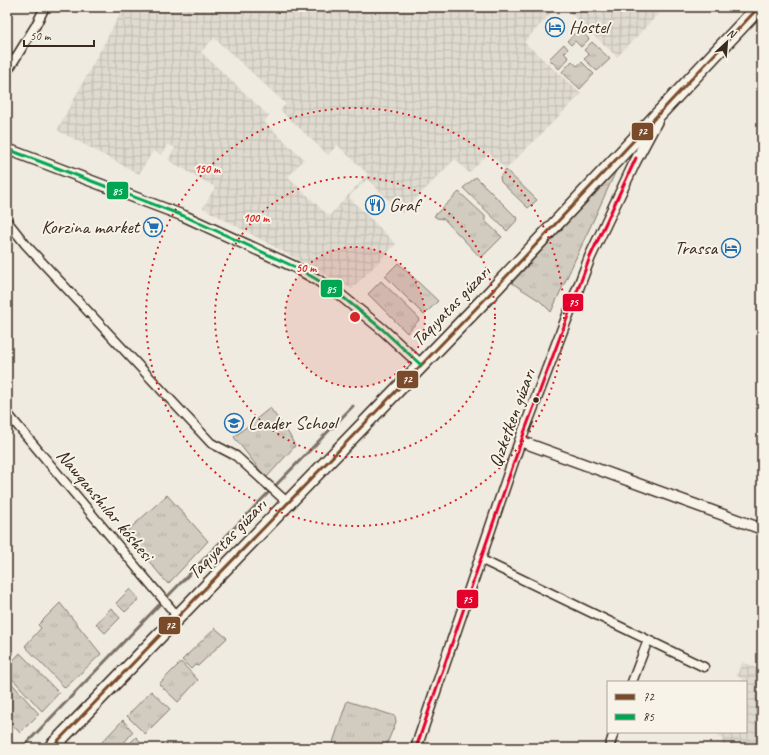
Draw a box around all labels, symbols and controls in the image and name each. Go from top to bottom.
place label: Hostel [569,15,612,39]
hotel icon: Hostel [544,16,566,38]
scale bar [24,22,94,48]
north arrow [707,22,747,62]
text: N [725,25,739,42]
text: 50 m [30,28,52,44]
line badge: 72 [631,122,654,141]
text: 72 [637,124,648,138]
text: 150 m [194,161,221,177]
line badge: 85 [106,181,129,200]
text: 85 [112,184,123,198]
place label: Graf [389,193,423,217]
restaurant icon: Graf [364,194,386,216]
text: 100 m [243,210,270,226]
place label: Korzina market [41,215,141,239]
supermarket icon: Korzina market [142,216,164,238]
place label: Trassa [674,236,718,260]
hotel icon: Trassa [720,237,742,259]
street label: Taqıyatas gúzarı [406,259,497,352]
text: 50 m [296,260,317,276]
line badge: 85 [320,279,343,298]
text: 85 [326,282,337,296]
line badge: 75 [562,293,584,312]
text: 75 [568,295,579,309]
centre of rings [348,310,362,324]
street label: Qızketken gúzarı [483,364,541,471]
line badge: 72 [396,370,419,389]
text: 72 [402,372,413,386]
unlabelled marker [531,395,541,405]
place label: Leader School [248,411,341,435]
school or university icon: Leader School [223,412,245,434]
street label: Nawqanshılar kóshesi [51,444,161,568]
street label: Taqıyatas gúzarı [182,492,273,585]
line badge: 75 [456,589,479,609]
text: 75 [462,592,473,606]
line badge: 72 [158,616,181,635]
text: 72 [165,618,176,632]
legend [607,681,747,733]
text: 72 [643,689,655,705]
text: 85 [643,709,654,725]

